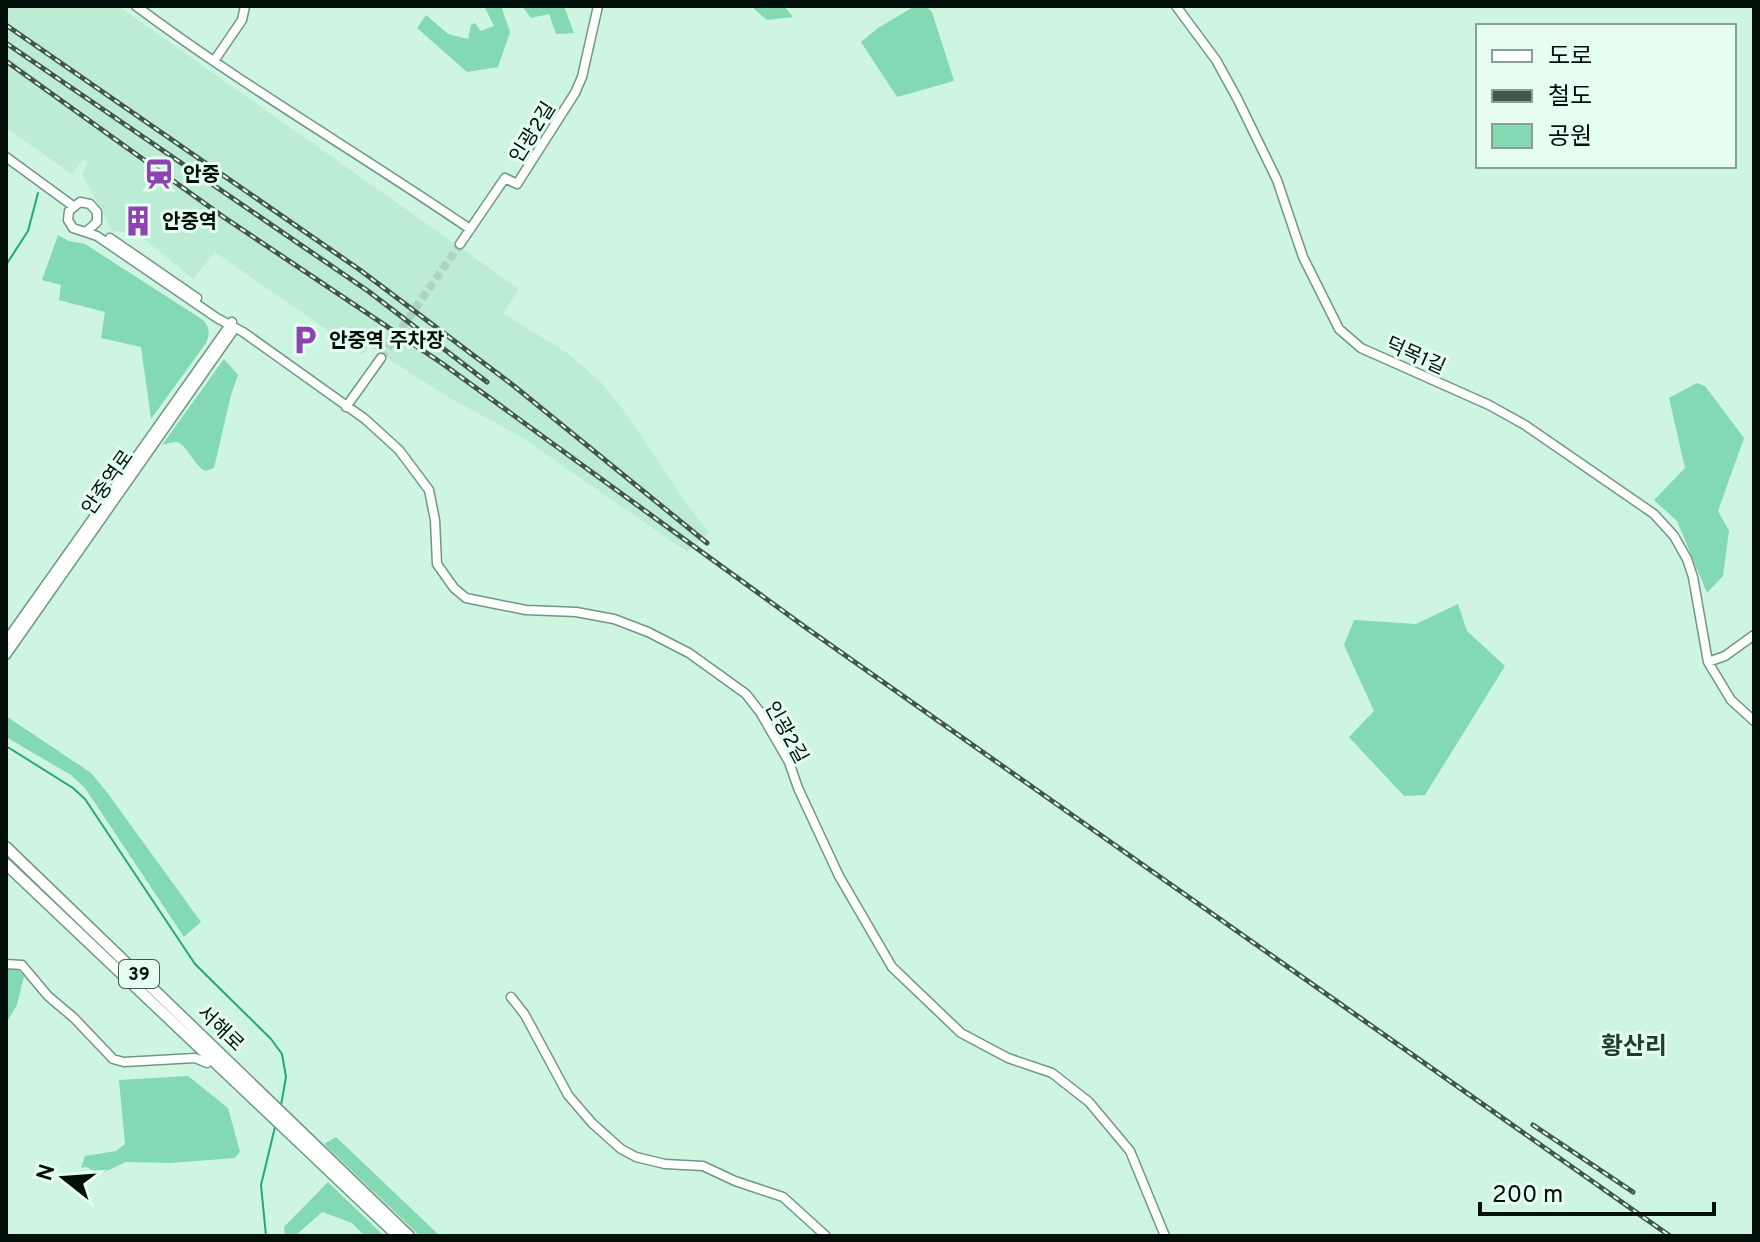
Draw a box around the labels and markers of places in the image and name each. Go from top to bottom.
station icon: 안중 [142,157,176,191]
place label: 안중 [183,163,220,189]
building icon: 안중역 [121,204,155,238]
place label: 안중역 [162,210,217,236]
parking icon: 안중역 주차장 [288,323,322,357]
place label: 안중역 주차장 [329,329,444,355]

